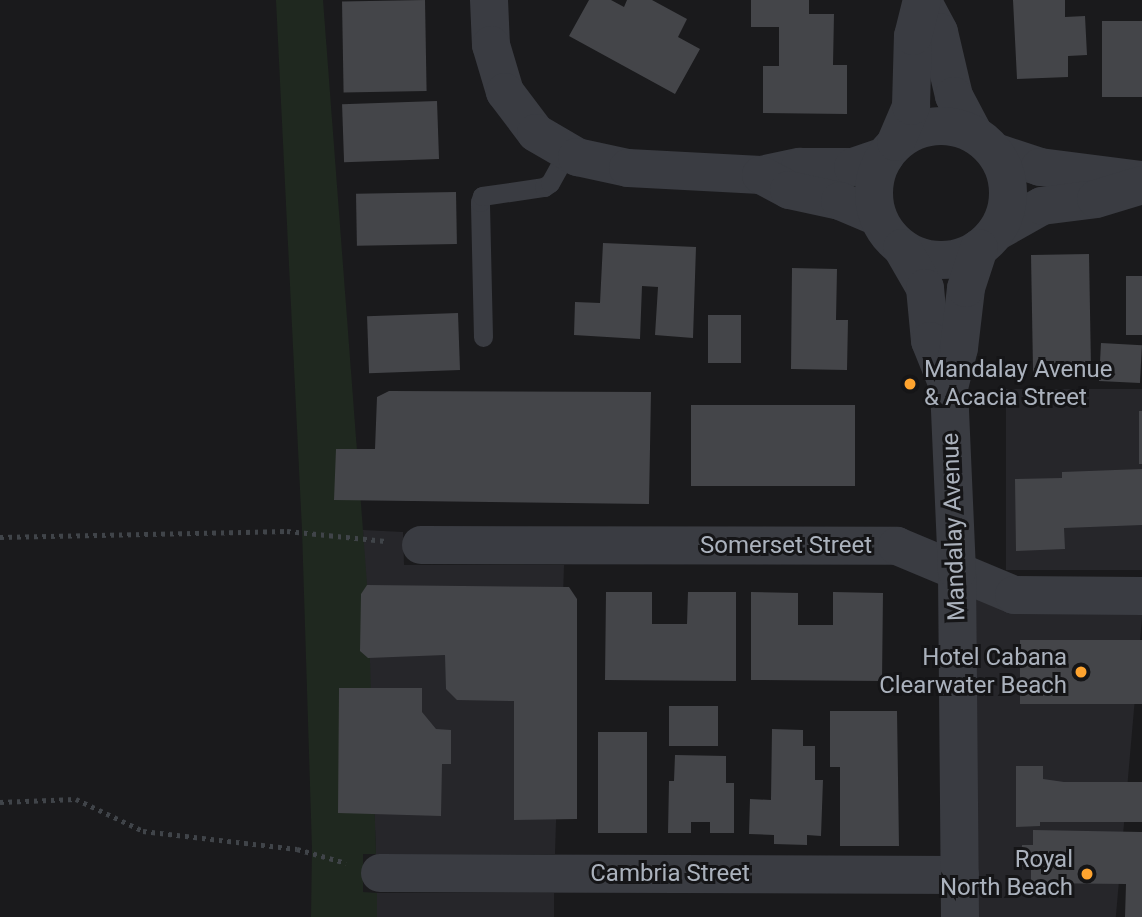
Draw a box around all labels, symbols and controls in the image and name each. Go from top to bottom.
place label: Mandalay Avenue & Acacia Street [924,356,1112,412]
marker: Mandalay Avenue & Acacia Street [902,376,918,392]
street label: Mandalay Avenue [936,432,972,622]
street label: Somerset Street [700,532,872,560]
place label: Hotel Cabana Clearwater Beach [879,644,1067,700]
marker: Hotel Cabana Clearwater Beach [1073,664,1089,680]
place label: Royal North Beach [940,846,1073,902]
street label: Cambria Street [590,860,750,888]
marker: Royal North Beach [1079,866,1095,882]

